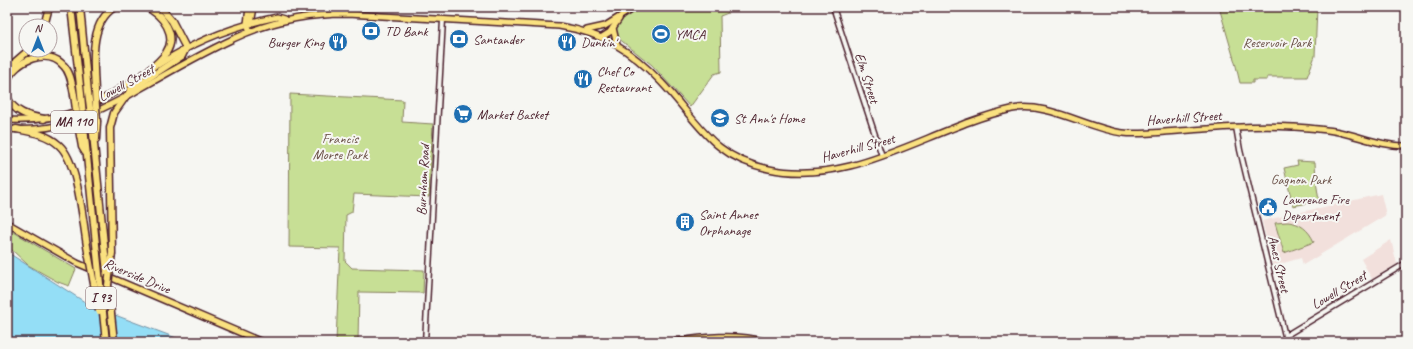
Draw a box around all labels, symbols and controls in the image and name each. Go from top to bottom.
north arrow [18,18,58,58]
bank icon: TD Bank [360,20,382,42]
text: N [35,21,44,35]
place label: TD Bank [385,23,428,40]
sports icon: YMCA [650,23,672,45]
place label: YMCA [675,26,706,43]
bank icon: Santander [448,28,470,50]
restaurant icon: Burger King [327,31,349,53]
place label: Santander [473,31,525,48]
restaurant icon: Dunkin' [556,31,578,53]
place label: Burger King [268,34,325,51]
place label: Dunkin' [581,34,620,51]
park label: Reservoir Park [1243,34,1312,51]
street label: Elm Street [851,51,884,107]
street label: Lowell Street [95,60,159,105]
place label: Chef Co Restaurant [597,63,653,96]
restaurant icon: Chef Co Restaurant [572,68,594,90]
supermarket icon: Market Basket [452,103,474,125]
place label: Market Basket [477,106,550,123]
school or university icon: St Ann's Home [709,107,731,129]
street label: Haverhill Street [1146,107,1223,129]
place label: St Ann's Home [734,110,806,127]
road number: MA 110 [51,111,97,133]
park label: Francis Morse Park [313,130,369,163]
street label: Haverhill Street [819,130,898,166]
street label: Burnham Road [413,142,433,216]
park label: Gagnon Park [1271,171,1332,188]
place label: Lawrence Fire Department [1282,191,1350,224]
public building icon: Lawrence Fire Department [1257,196,1279,218]
place label: Saint Annes Orphanage [699,206,759,239]
building icon: Saint Annes Orphanage [674,211,696,233]
street label: Ames Street [1264,234,1294,295]
street label: Riverside Drive [101,254,174,298]
street label: Lowell Street [1308,266,1372,313]
road number: I 93 [86,287,116,309]

